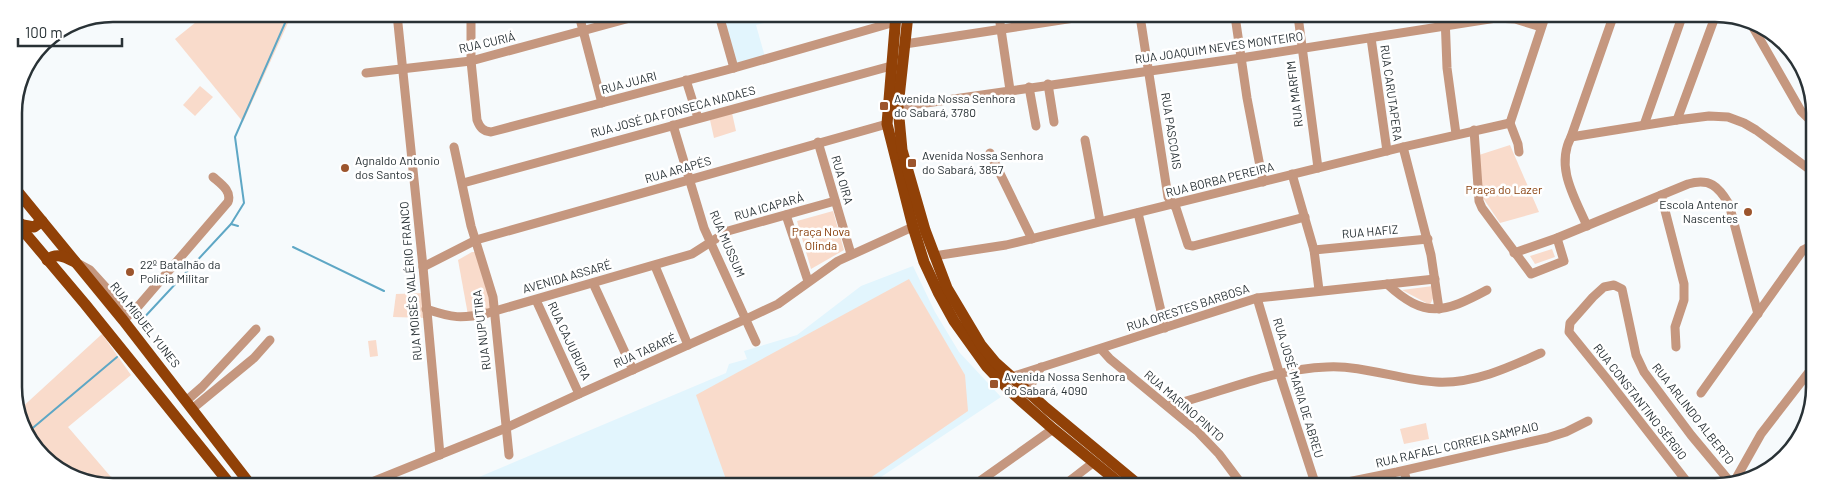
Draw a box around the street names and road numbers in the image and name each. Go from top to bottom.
street label: RUA JOAQUIM NEVES MONTEIRO [1134,28,1304,66]
street label: RUA CURIÁ [457,29,516,55]
street label: RUA CARUTAPERA [1378,44,1406,142]
street label: RUA MARFIM [1283,60,1305,128]
street label: RUA JUARI [599,68,658,96]
street label: RUA JOSÉ DA FONSECA NADAES [589,82,757,140]
street label: RUA PASCOAIS [1159,91,1185,170]
street label: RUA ARAPÉS [643,153,713,185]
street label: RUA OIRA [829,154,857,206]
street label: RUA BORBA PEREIRA [1164,159,1275,199]
street label: RUA ICAPARÁ [732,189,805,223]
street label: RUA MOISÉS VALÉRIO FRANCO [396,201,424,361]
street label: RUA MUSSUM [708,208,748,279]
street label: RUA HAFIZ [1341,222,1399,240]
street label: AVENIDA ASSARÉ [521,257,613,295]
street label: RUA MIGUEL YUNES [108,279,184,370]
street label: RUA ORESTES BARBOSA [1125,281,1251,334]
street label: RUA NUPUTIRA [469,289,493,371]
street label: RUA CAJUBURA [546,299,594,382]
street label: RUA JOSÉ MARIA DE ABREU [1271,316,1327,460]
street label: RUA TABARÉ [611,330,678,370]
street label: RUA CONSTANTINO SÉRGIO [1591,341,1690,462]
street label: RUA ARLINDO ALBERTO [1650,360,1738,467]
street label: RUA MARINO PINTO [1142,367,1227,444]
street label: RUA RAFAEL CORREIA SAMPAIO [1374,418,1540,470]

